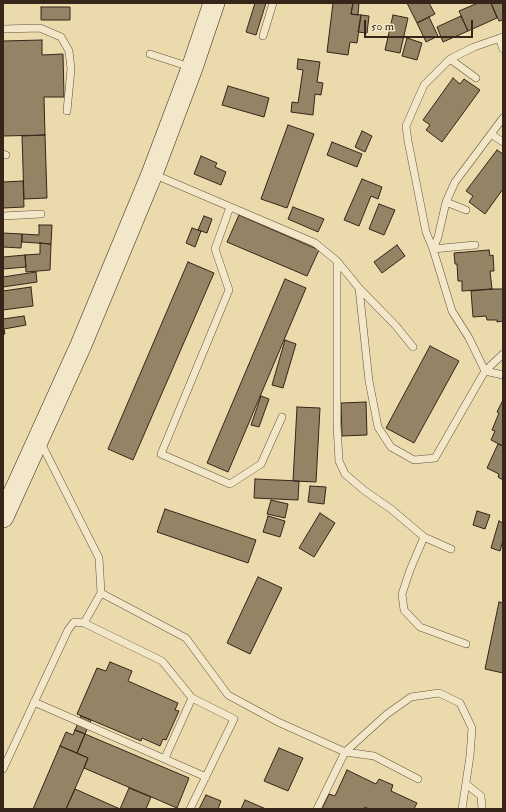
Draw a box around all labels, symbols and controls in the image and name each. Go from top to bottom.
scale bar [366,12,475,38]
text: 50 m [371,19,394,34]

